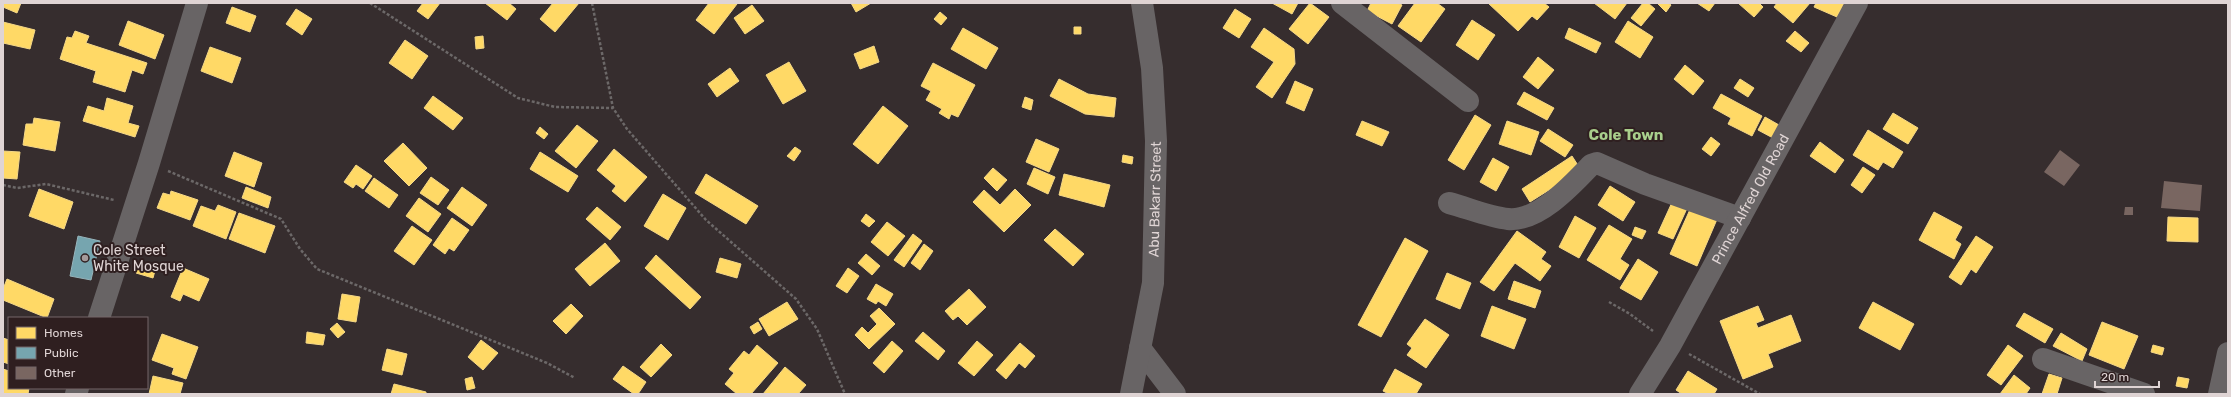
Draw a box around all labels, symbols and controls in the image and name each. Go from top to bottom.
district label: Cole Town [1588,126,1664,144]
street label: Prince Alfred Old Road [1708,131,1793,267]
street label: Abu Bakarr Street [1146,141,1165,257]
place label: Cole Street White Mosque [93,242,184,275]
marker: Cole Street White Mosque [80,253,90,263]
legend [8,317,148,389]
text: Homes [44,326,83,340]
text: Public [44,346,79,360]
scale bar [2095,363,2159,389]
text: Other [44,366,76,380]
text: 20 m [2101,370,2129,384]

